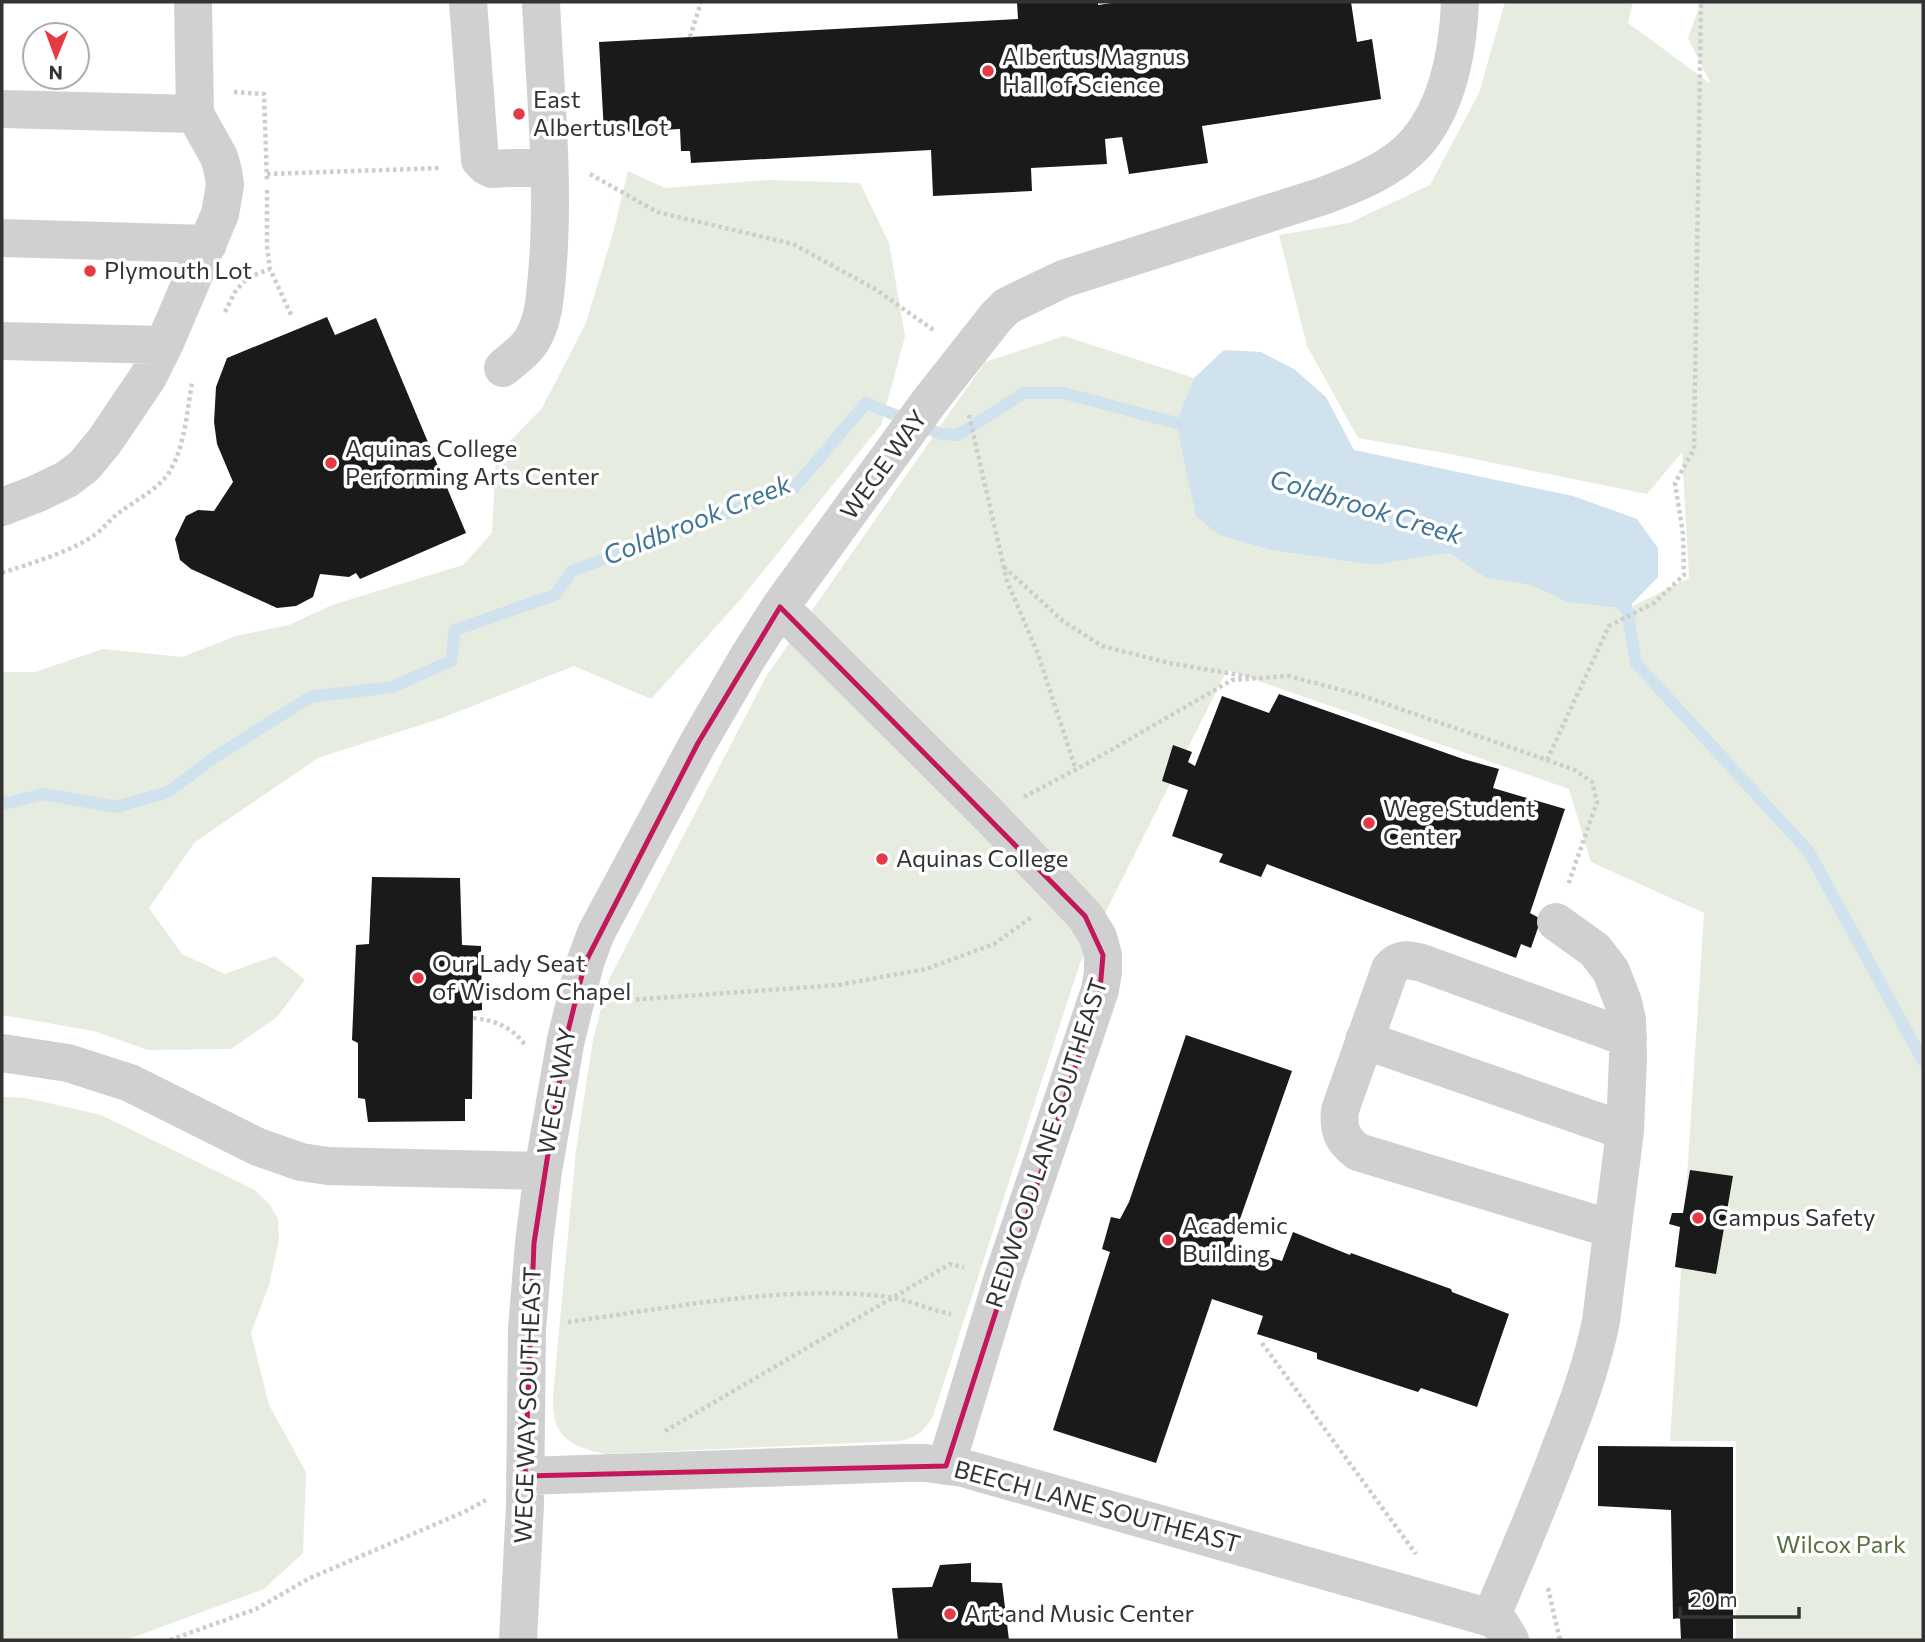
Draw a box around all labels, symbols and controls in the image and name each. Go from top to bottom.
north arrow [21,21,91,91]
place label: Albertus Magnus Hall of Science [1002,41,1186,98]
text: N [48,62,63,85]
marker: Albertus Magnus Hall of Science [980,63,996,79]
place label: East Albertus Lot [533,84,669,141]
marker: East Albertus Lot [511,106,527,122]
place label: Plymouth Lot [104,255,252,284]
marker: Plymouth Lot [82,263,98,279]
street label: WEGE WAY [833,404,932,524]
place label: Aquinas College Performing Arts Center [345,433,600,490]
marker: Aquinas College Performing Arts Center [323,455,339,471]
water label: Coldbrook Creek [1266,462,1467,550]
water label: Coldbrook Creek [598,466,796,570]
place label: Wege Student Center [1383,793,1536,850]
marker: Wege Student Center [1361,815,1377,831]
place label: Aquinas College [896,843,1069,872]
marker: Aquinas College [874,851,890,867]
place label: Our Lady Seat of Wisdom Chapel [432,948,631,1005]
marker: Our Lady Seat of Wisdom Chapel [410,970,426,986]
street label: REDWOOD LANE SOUTHEAST [979,974,1113,1311]
street label: WEGE WAY [530,1025,581,1156]
place label: Campus Safety [1712,1202,1875,1231]
place label: Academic Building [1182,1210,1288,1267]
marker: Campus Safety [1690,1210,1706,1226]
marker: Academic Building [1160,1232,1176,1248]
street label: WEGE WAY SOUTHEAST [507,1266,546,1544]
street label: BEECH LANE SOUTHEAST [951,1453,1244,1558]
park label: Wilcox Park [1776,1529,1906,1558]
scale bar [1680,1576,1799,1620]
text: 20 m [1690,1586,1738,1611]
place label: Art and Music Center [964,1598,1194,1627]
marker: Art and Music Center [942,1606,958,1622]

